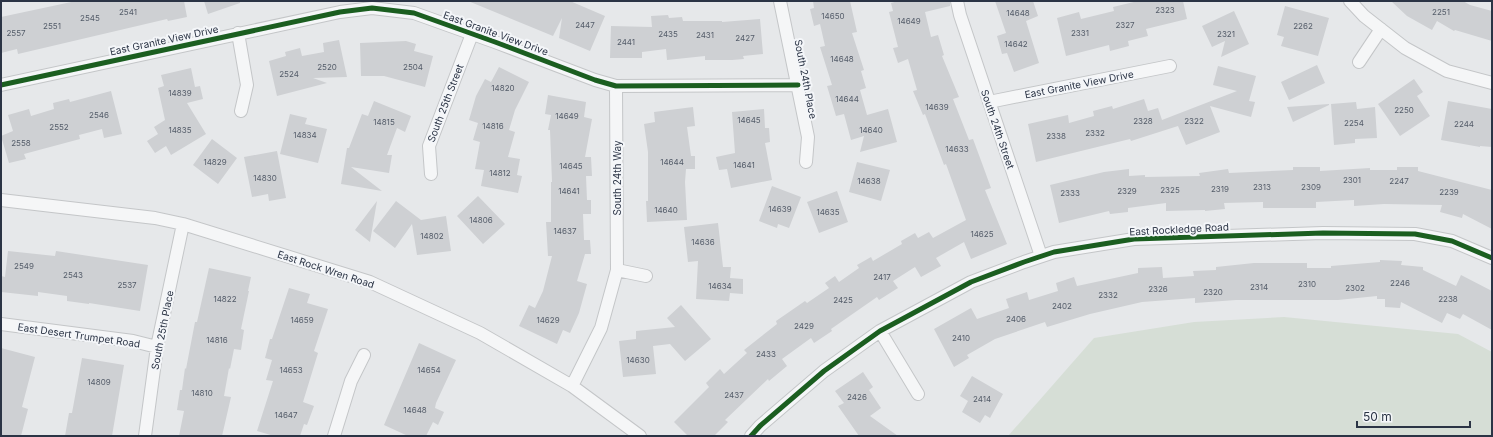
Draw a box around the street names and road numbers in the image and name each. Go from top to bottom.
street label: East Granite View Drive [442,8,550,58]
street label: East Granite View Drive [109,23,220,57]
street label: South 24th Place [792,38,820,120]
street label: South 25th Street [425,62,466,144]
street label: East Granite View Drive [1023,68,1135,100]
street label: South 24th Street [979,88,1017,171]
street label: South 24th Way [611,140,623,216]
street label: East Rockledge Road [1129,220,1229,238]
street label: East Rock Wren Road [276,248,376,290]
street label: South 25th Place [148,289,176,371]
street label: East Desert Trumpet Road [17,320,141,350]

